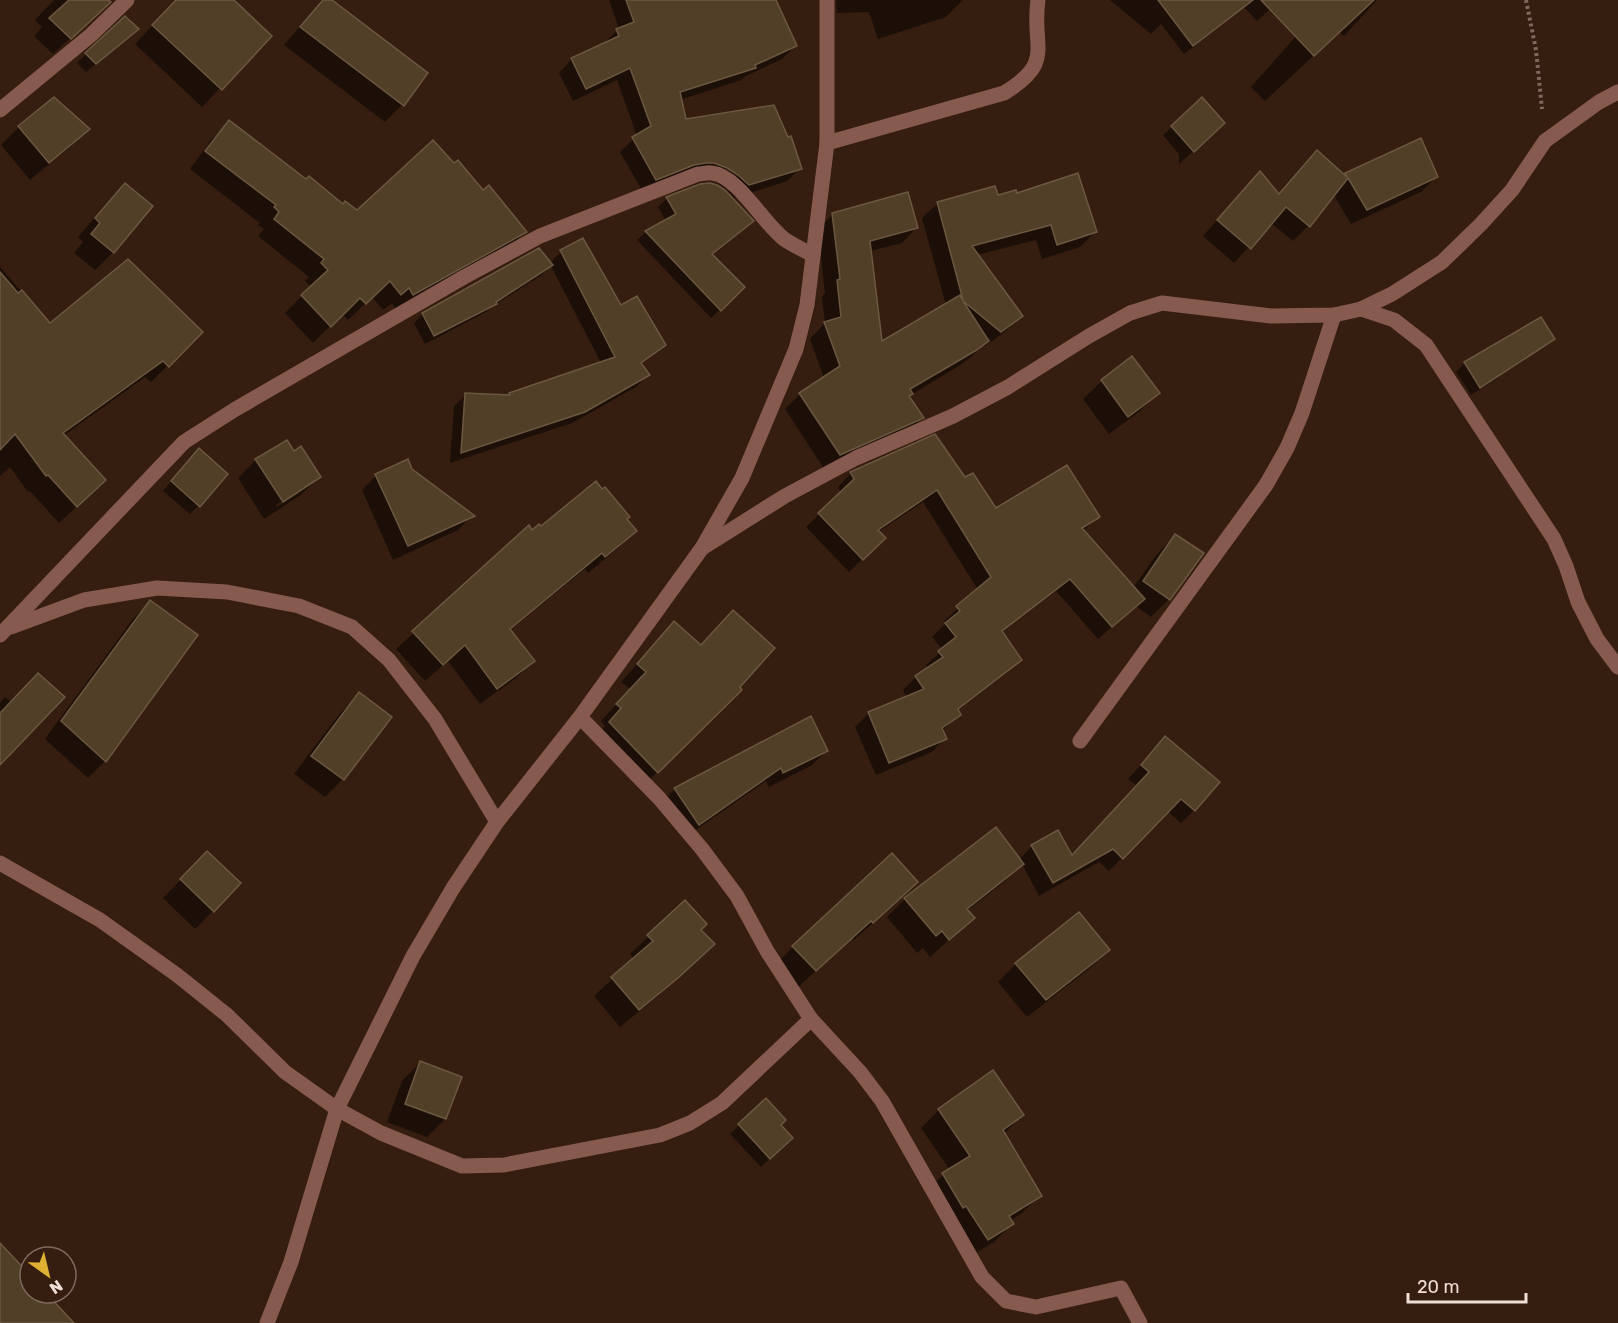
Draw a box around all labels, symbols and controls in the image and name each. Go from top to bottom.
north arrow [18,1245,78,1305]
scale bar [1408,1266,1526,1304]
text: N [46,1276,66,1298]
text: 20 m [1417,1276,1459,1298]

